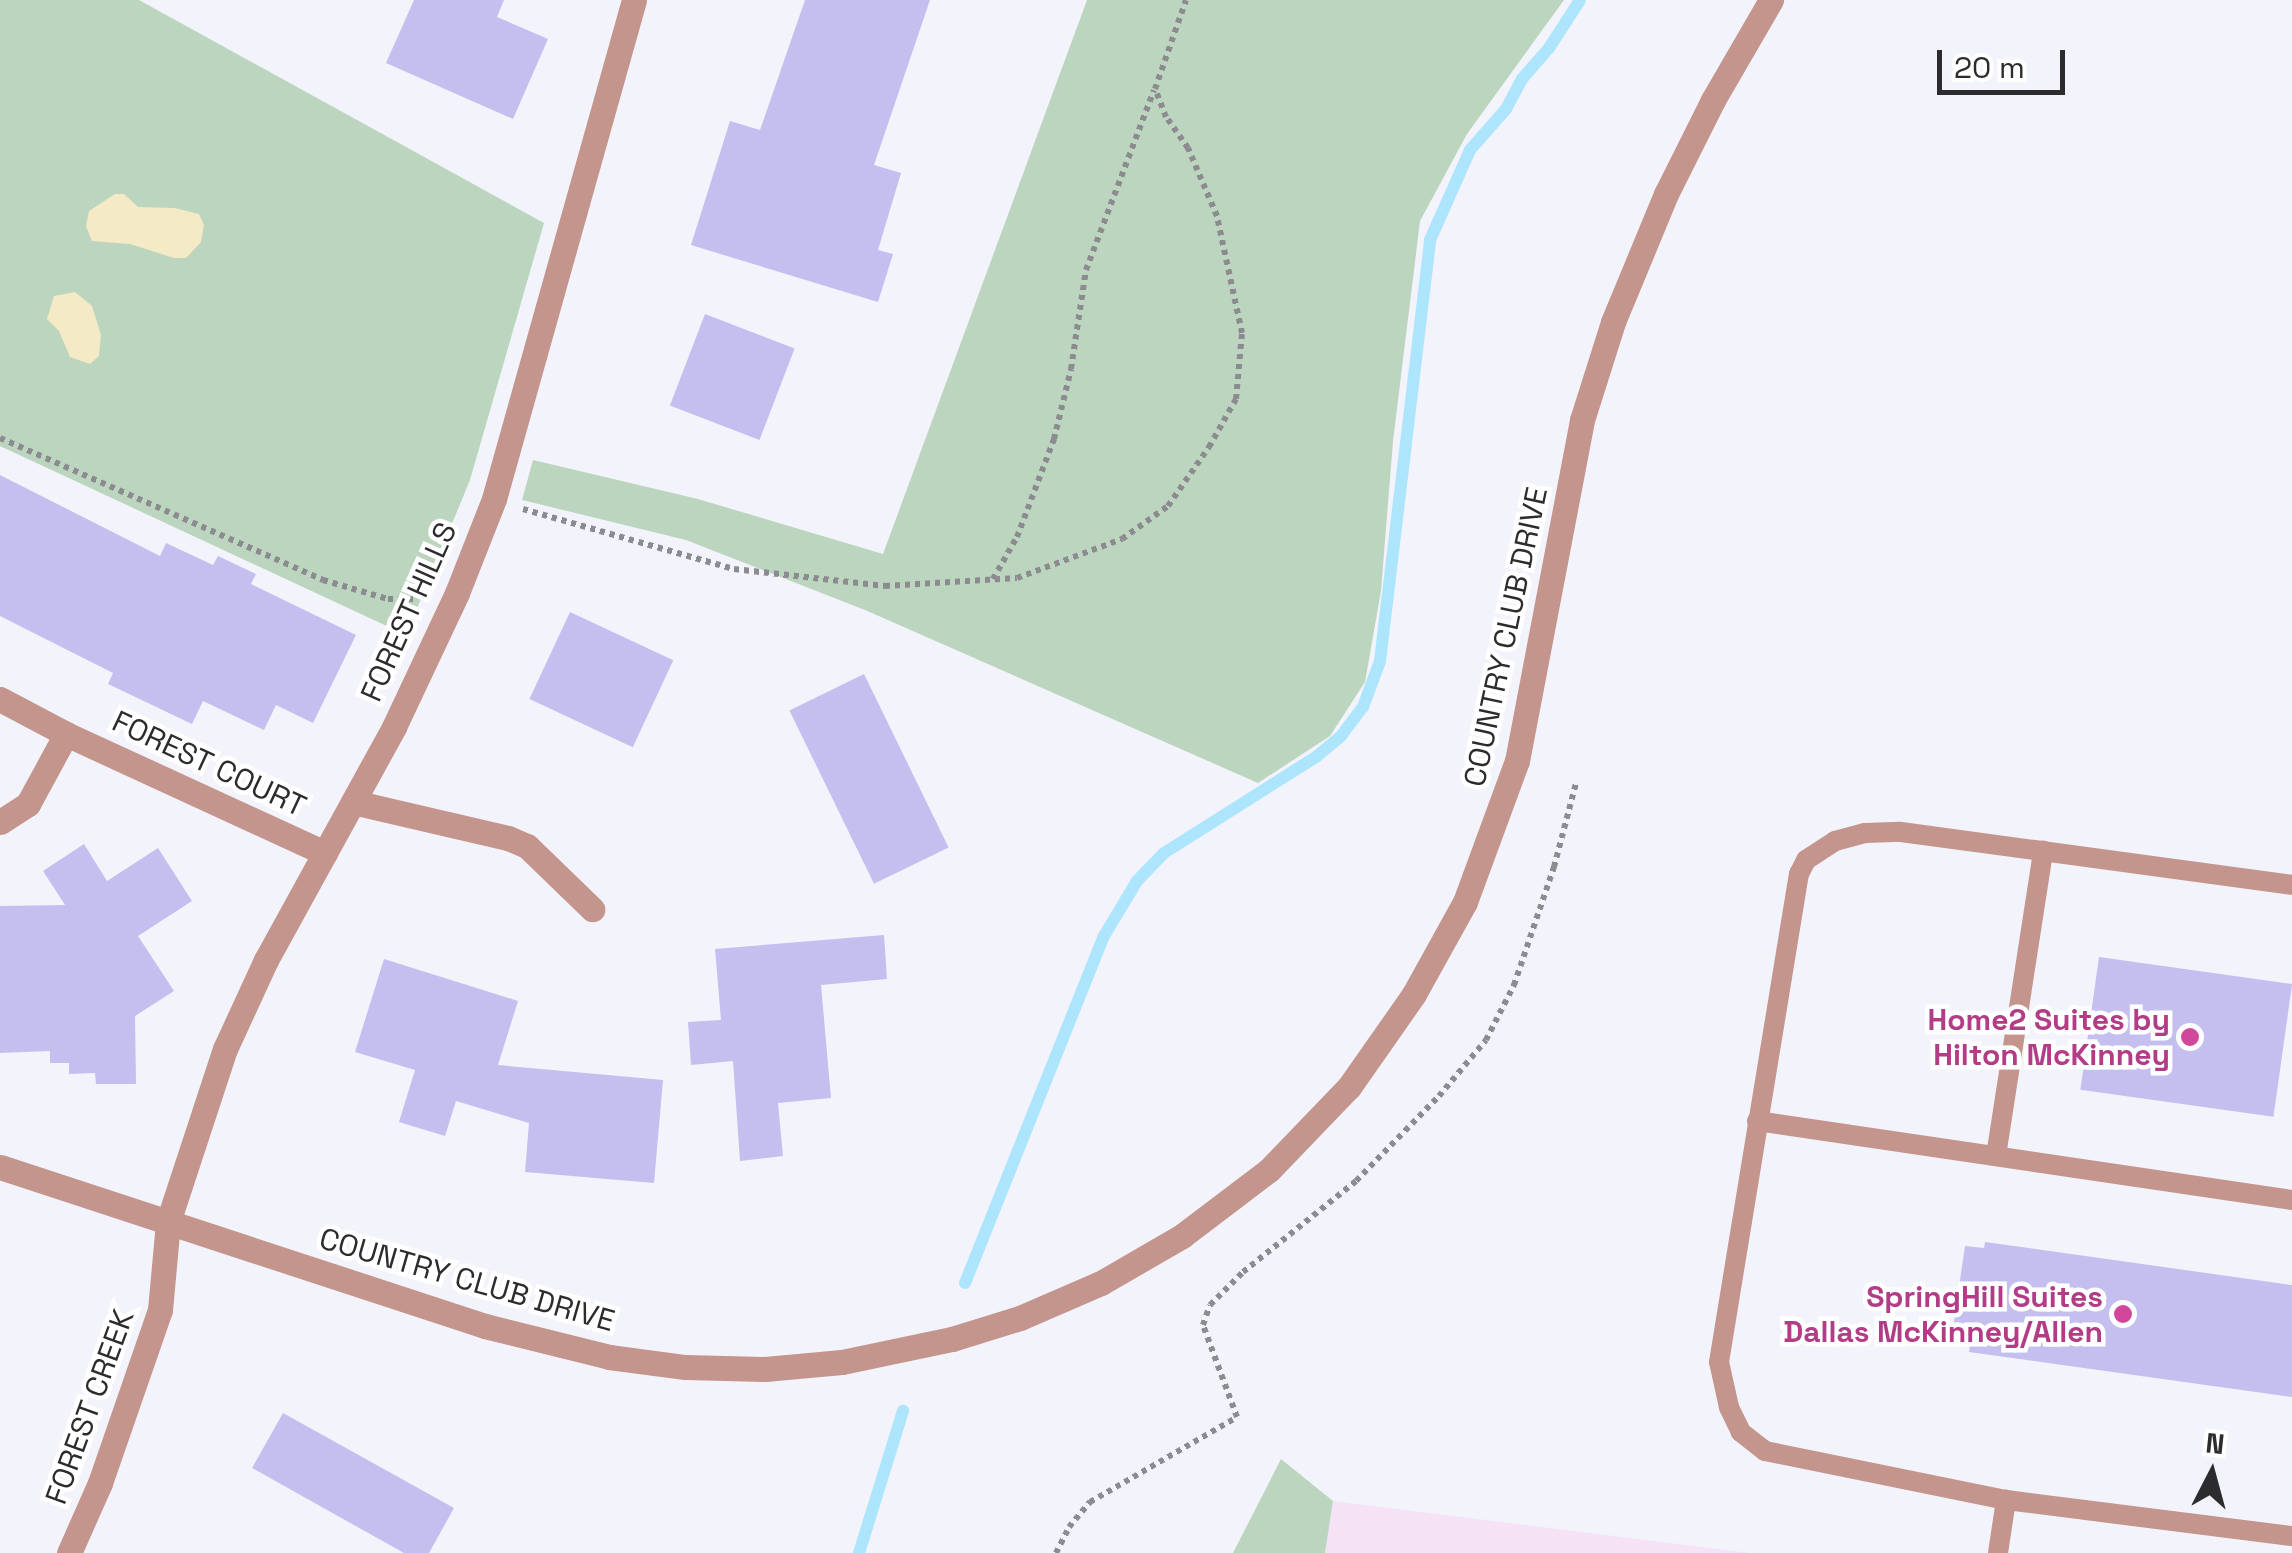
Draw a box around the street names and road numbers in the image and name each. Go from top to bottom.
street label: COUNTRY CLUB DRIVE [1457,484,1555,790]
street label: FOREST HILLS [353,517,465,707]
street label: FOREST COURT [106,703,312,825]
street label: COUNTRY CLUB DRIVE [315,1221,619,1339]
street label: FOREST CREEK [38,1305,142,1509]

